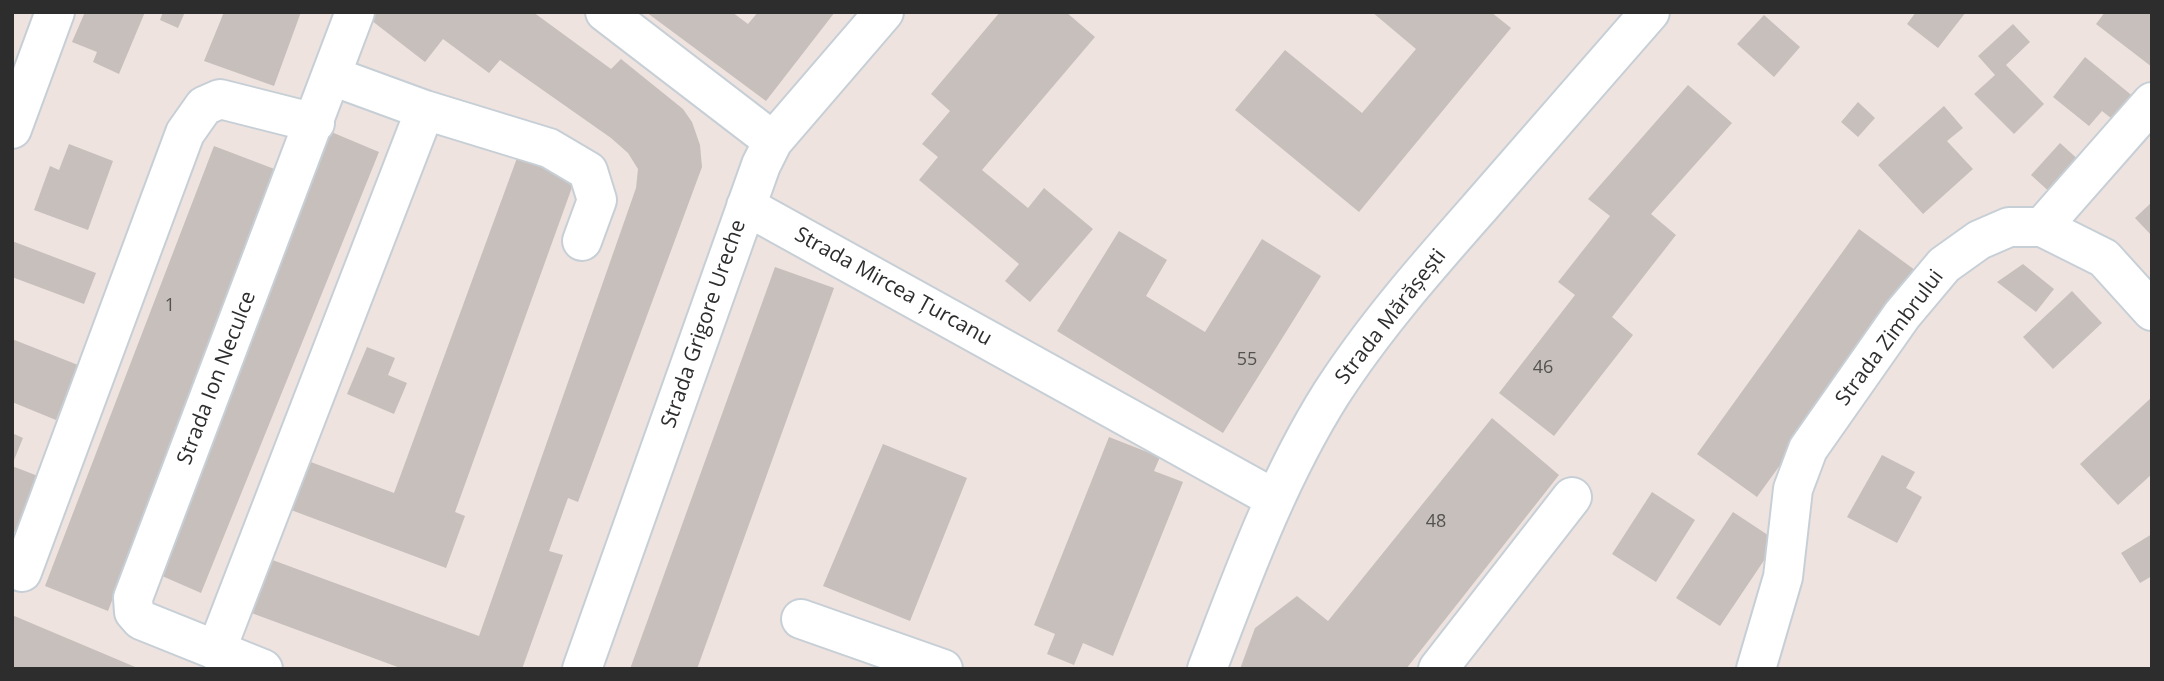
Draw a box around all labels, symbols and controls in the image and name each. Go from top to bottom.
street label: Strada Grigore Ureche [656,217,752,431]
street label: Strada Mircea Țurcanu [790,222,996,352]
street label: Strada Mărășești [1330,244,1452,390]
street label: Strada Zimbrului [1831,265,1949,411]
street label: Strada Ion Neculce [172,288,262,468]
house number: 1 [165,295,175,317]
house number: 55 [1237,349,1257,371]
house number: 46 [1533,357,1553,379]
house number: 48 [1426,511,1446,533]

